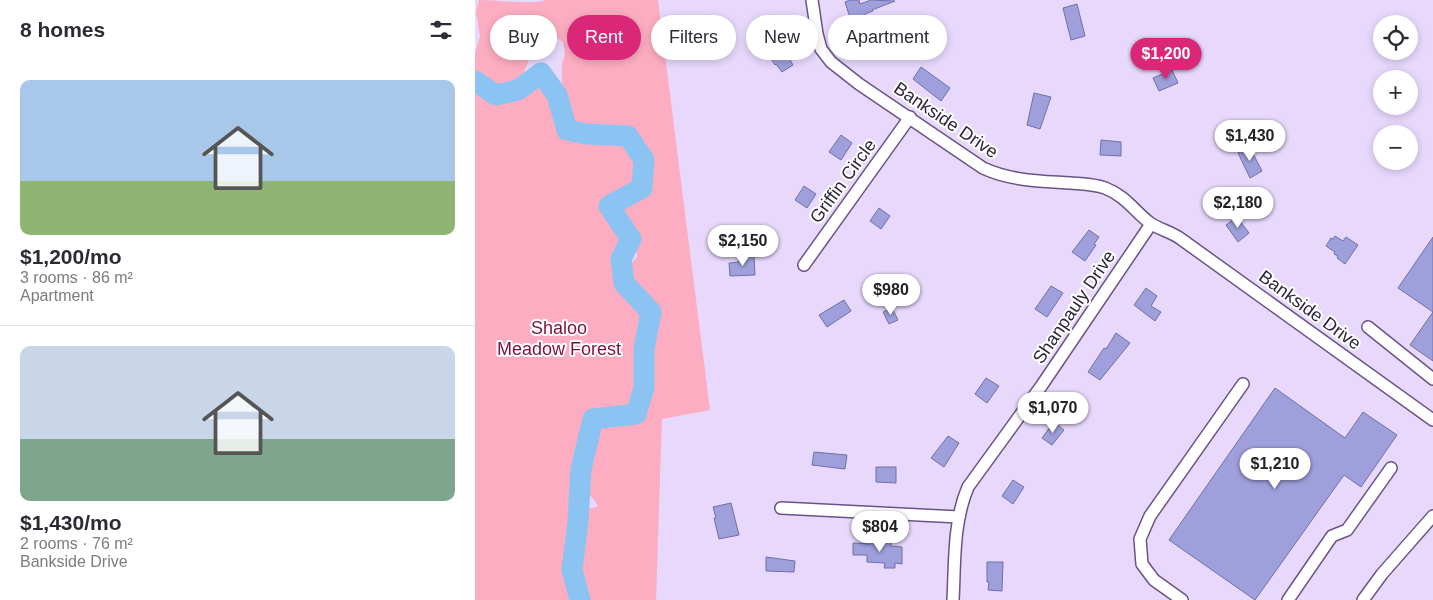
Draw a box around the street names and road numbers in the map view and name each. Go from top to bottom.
street label: Bankside Drive [890,78,1002,162]
street label: Griffin Circle [806,135,880,227]
street label: Shanpauly Drive [1029,247,1119,367]
street label: Bankside Drive [1255,266,1365,354]

